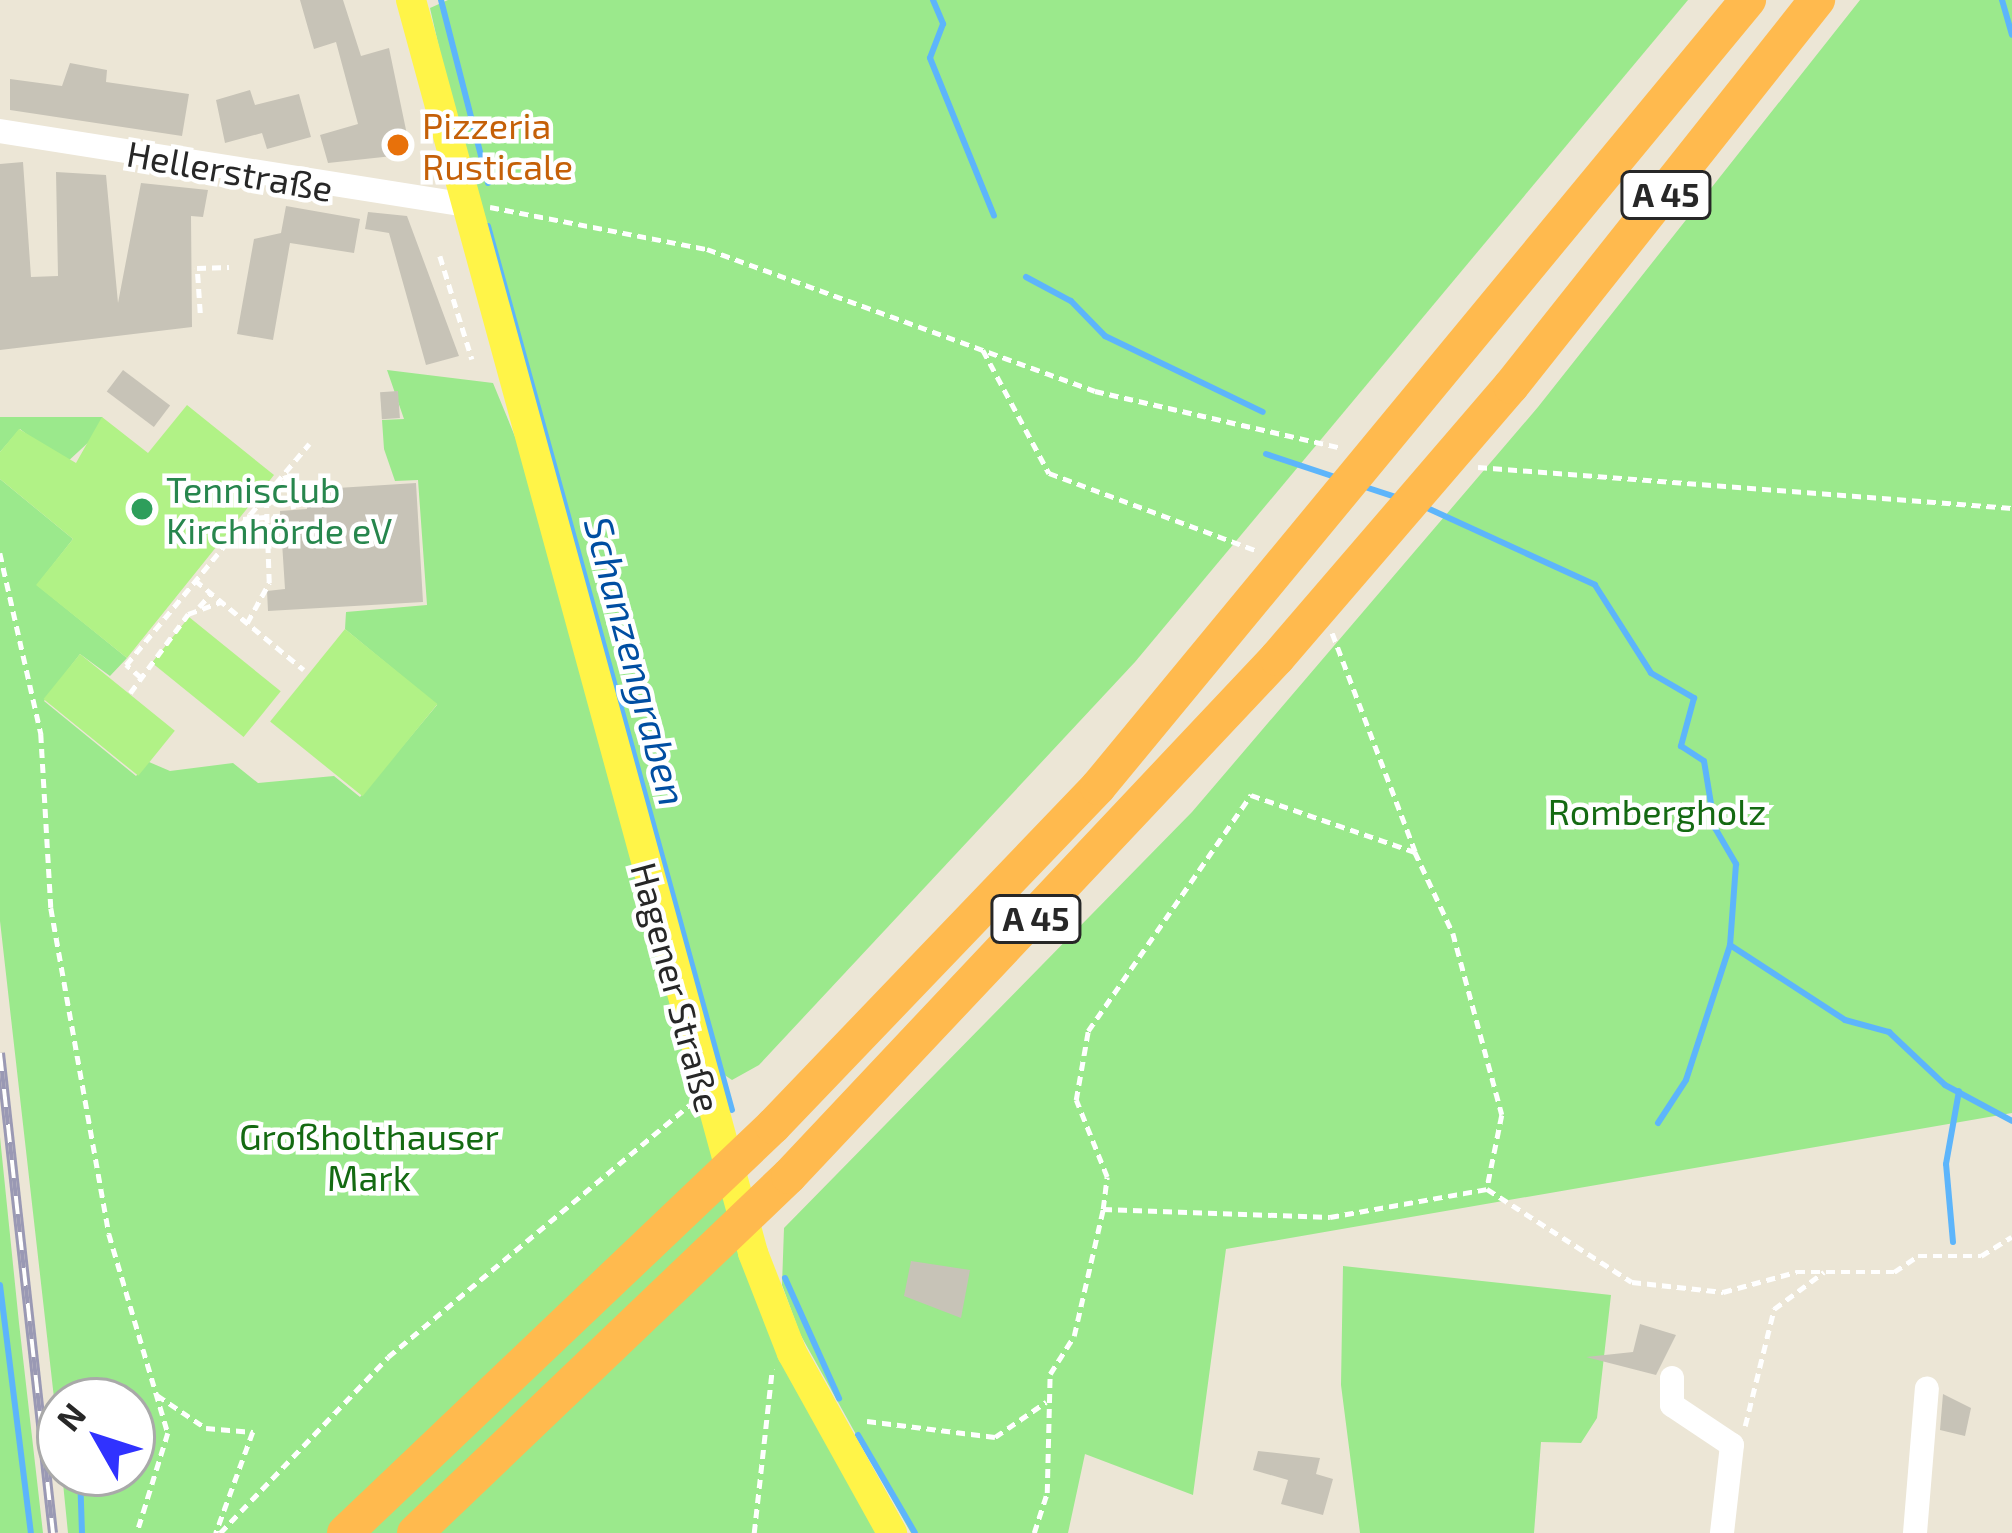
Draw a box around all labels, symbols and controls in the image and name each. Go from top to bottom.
place label: Pizzeria Rusticale [422,102,573,187]
street label: Hellerstraße [124,131,336,209]
marker: Pizzeria Rusticale [385,132,411,158]
road number: A 45 [1618,168,1714,222]
place label: Tennisclub Kirchhörde eV [166,466,392,551]
marker: Tennisclub Kirchhörde eV [129,496,155,522]
water label: Schanzengraben [575,512,697,810]
park label: Rombergholz [1548,789,1766,833]
street label: Hagener Straße [623,857,731,1117]
road number: A 45 [988,892,1084,946]
park label: Großholthauser Mark [239,1113,499,1198]
north arrow [36,1377,156,1497]
text: N [47,1394,93,1438]

